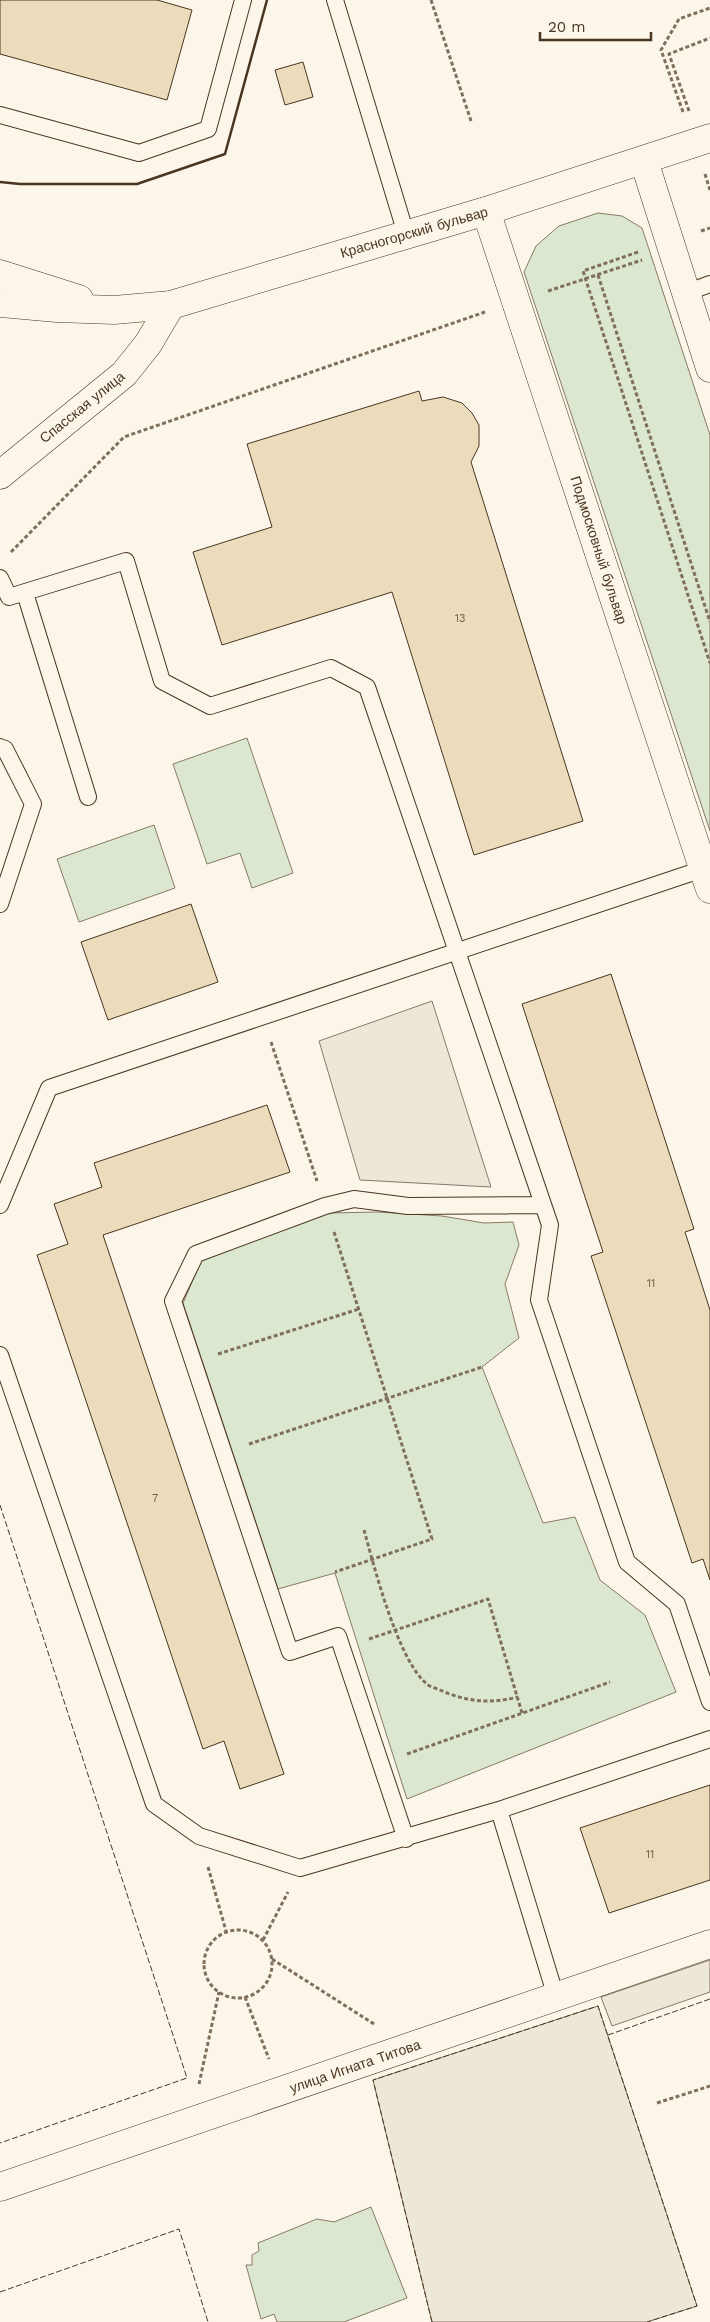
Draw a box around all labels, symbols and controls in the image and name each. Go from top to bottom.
scale bar [540,10,651,42]
text: 20 m [548,18,586,36]
street label: Красногорский бульвар [338,203,490,261]
street label: Спасская улица [36,368,128,446]
street label: Подмосковный бульвар [567,474,631,626]
house number: 13 [455,612,465,625]
house number: 11 [647,1277,655,1290]
house number: 7 [152,1492,158,1505]
house number: 11 [646,1848,654,1861]
street label: улица Игната Титова [287,2036,423,2096]

